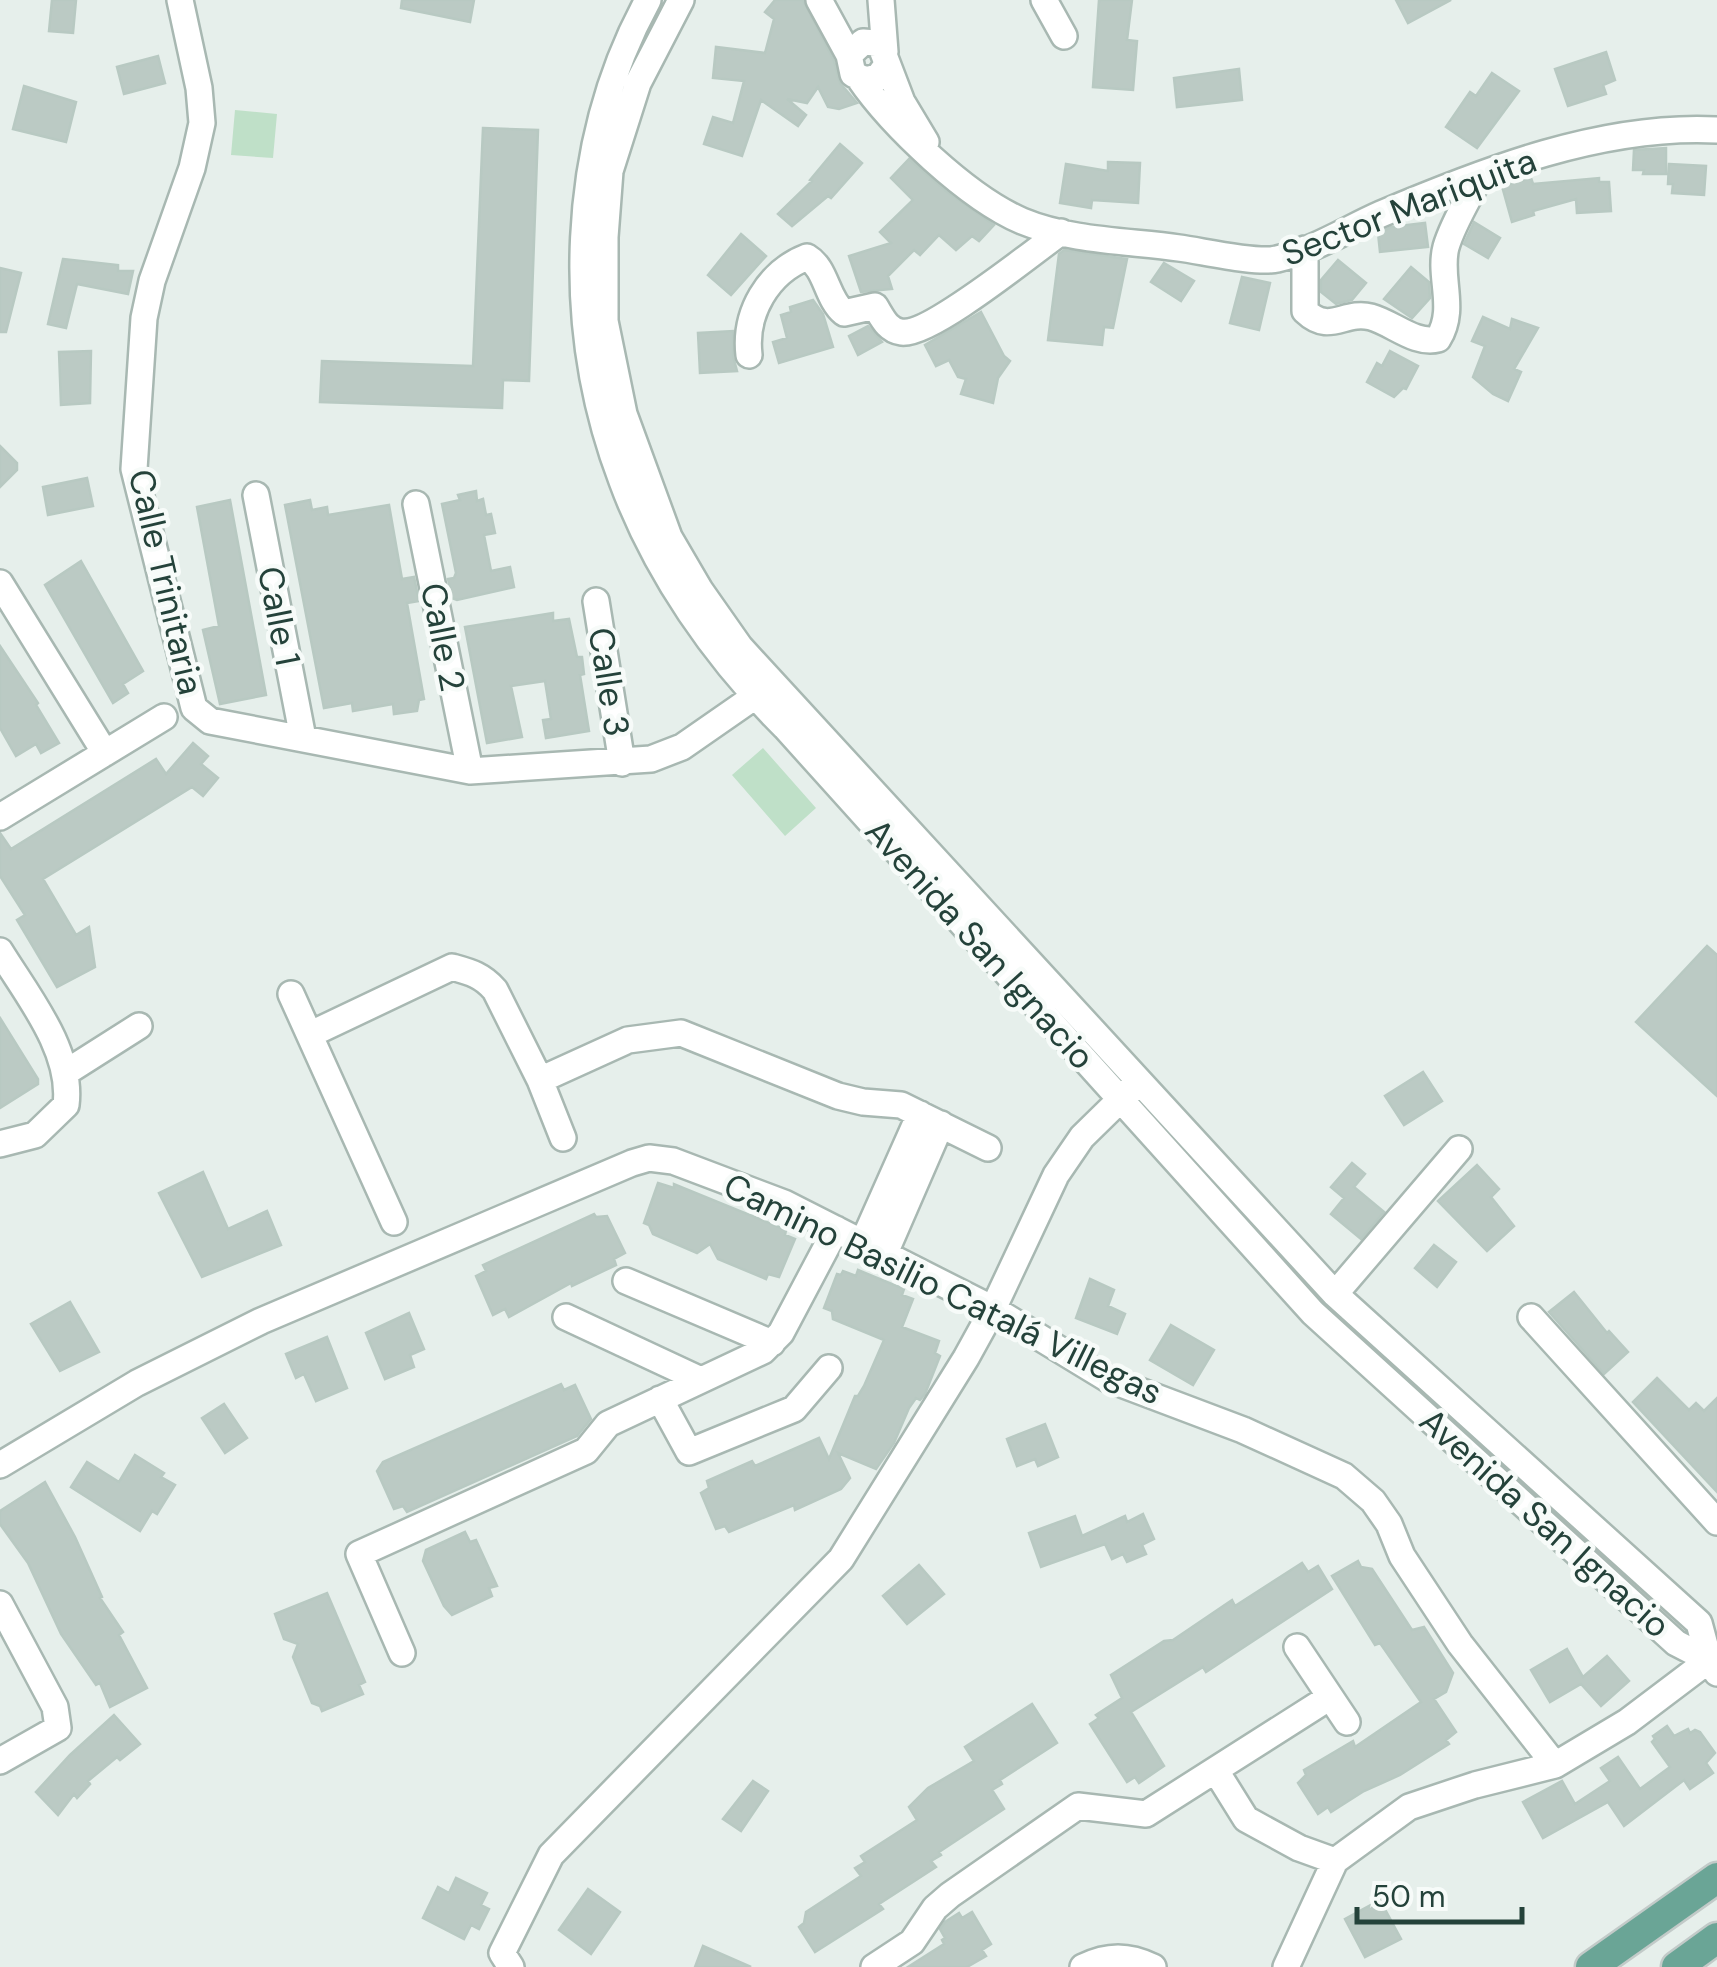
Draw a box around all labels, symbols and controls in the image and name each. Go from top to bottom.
street label: Sector Mariquita [1275,137,1543,277]
street label: Calle Trinitaria [118,465,214,699]
street label: Calle 1 [247,563,311,669]
street label: Calle 2 [410,579,476,695]
street label: Calle 3 [578,624,640,740]
street label: Avenida San Ignacio [855,809,1105,1079]
street label: Camino Basilio Catalá Villegas [716,1163,1170,1415]
street label: Avenida San Ignacio [1410,1398,1680,1648]
scale bar [1357,1862,1522,1924]
text: 50 m [1372,1877,1446,1916]

